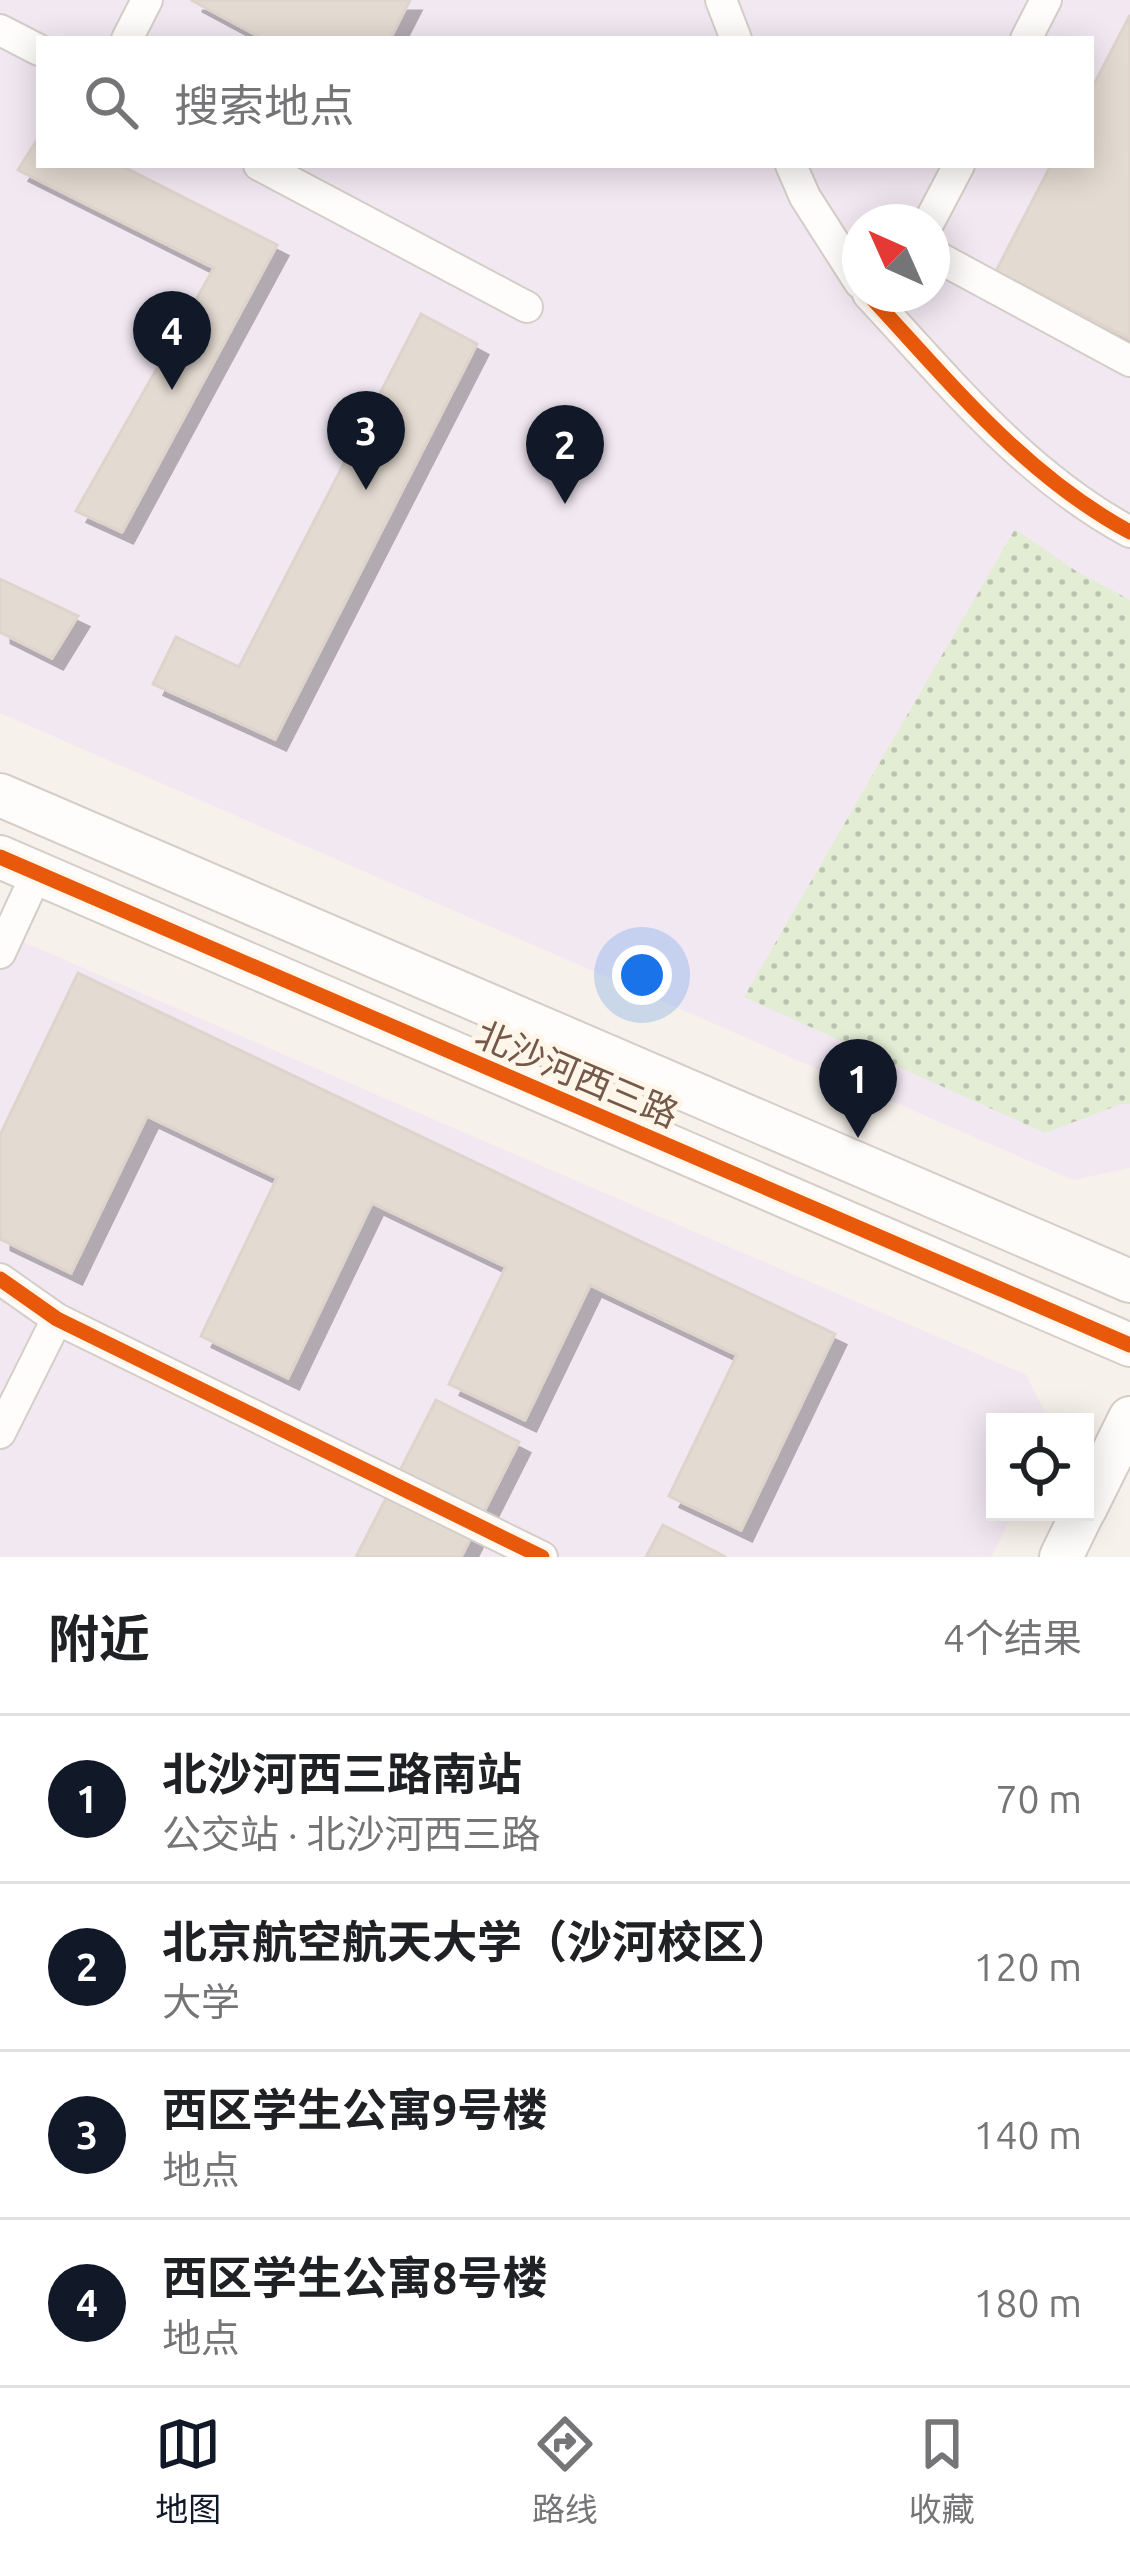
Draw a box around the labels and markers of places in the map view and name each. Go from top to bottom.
pin: 4 [133,291,211,390]
pin: 3 [327,391,405,490]
pin: 2 [526,405,604,504]
pin: 1 [819,1039,897,1138]

